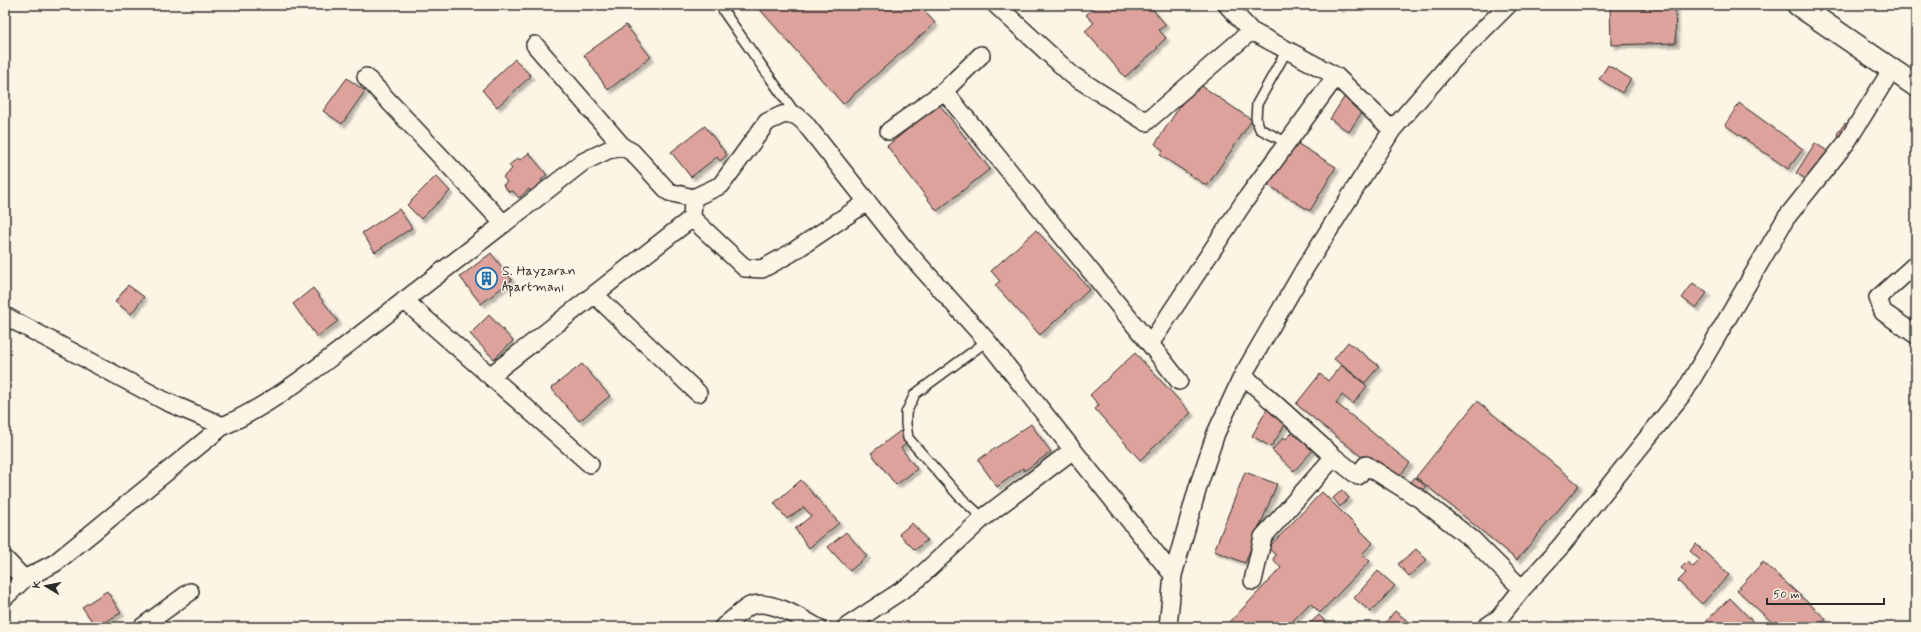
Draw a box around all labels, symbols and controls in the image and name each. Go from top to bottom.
place label: S. Hayzaran Apartmanı [502,262,576,297]
building icon: S. Hayzaran Apartmanı [473,265,499,291]
north arrow [26,566,66,606]
text: K [30,579,45,589]
scale bar [1767,580,1884,606]
text: 50 m [1773,587,1800,603]

